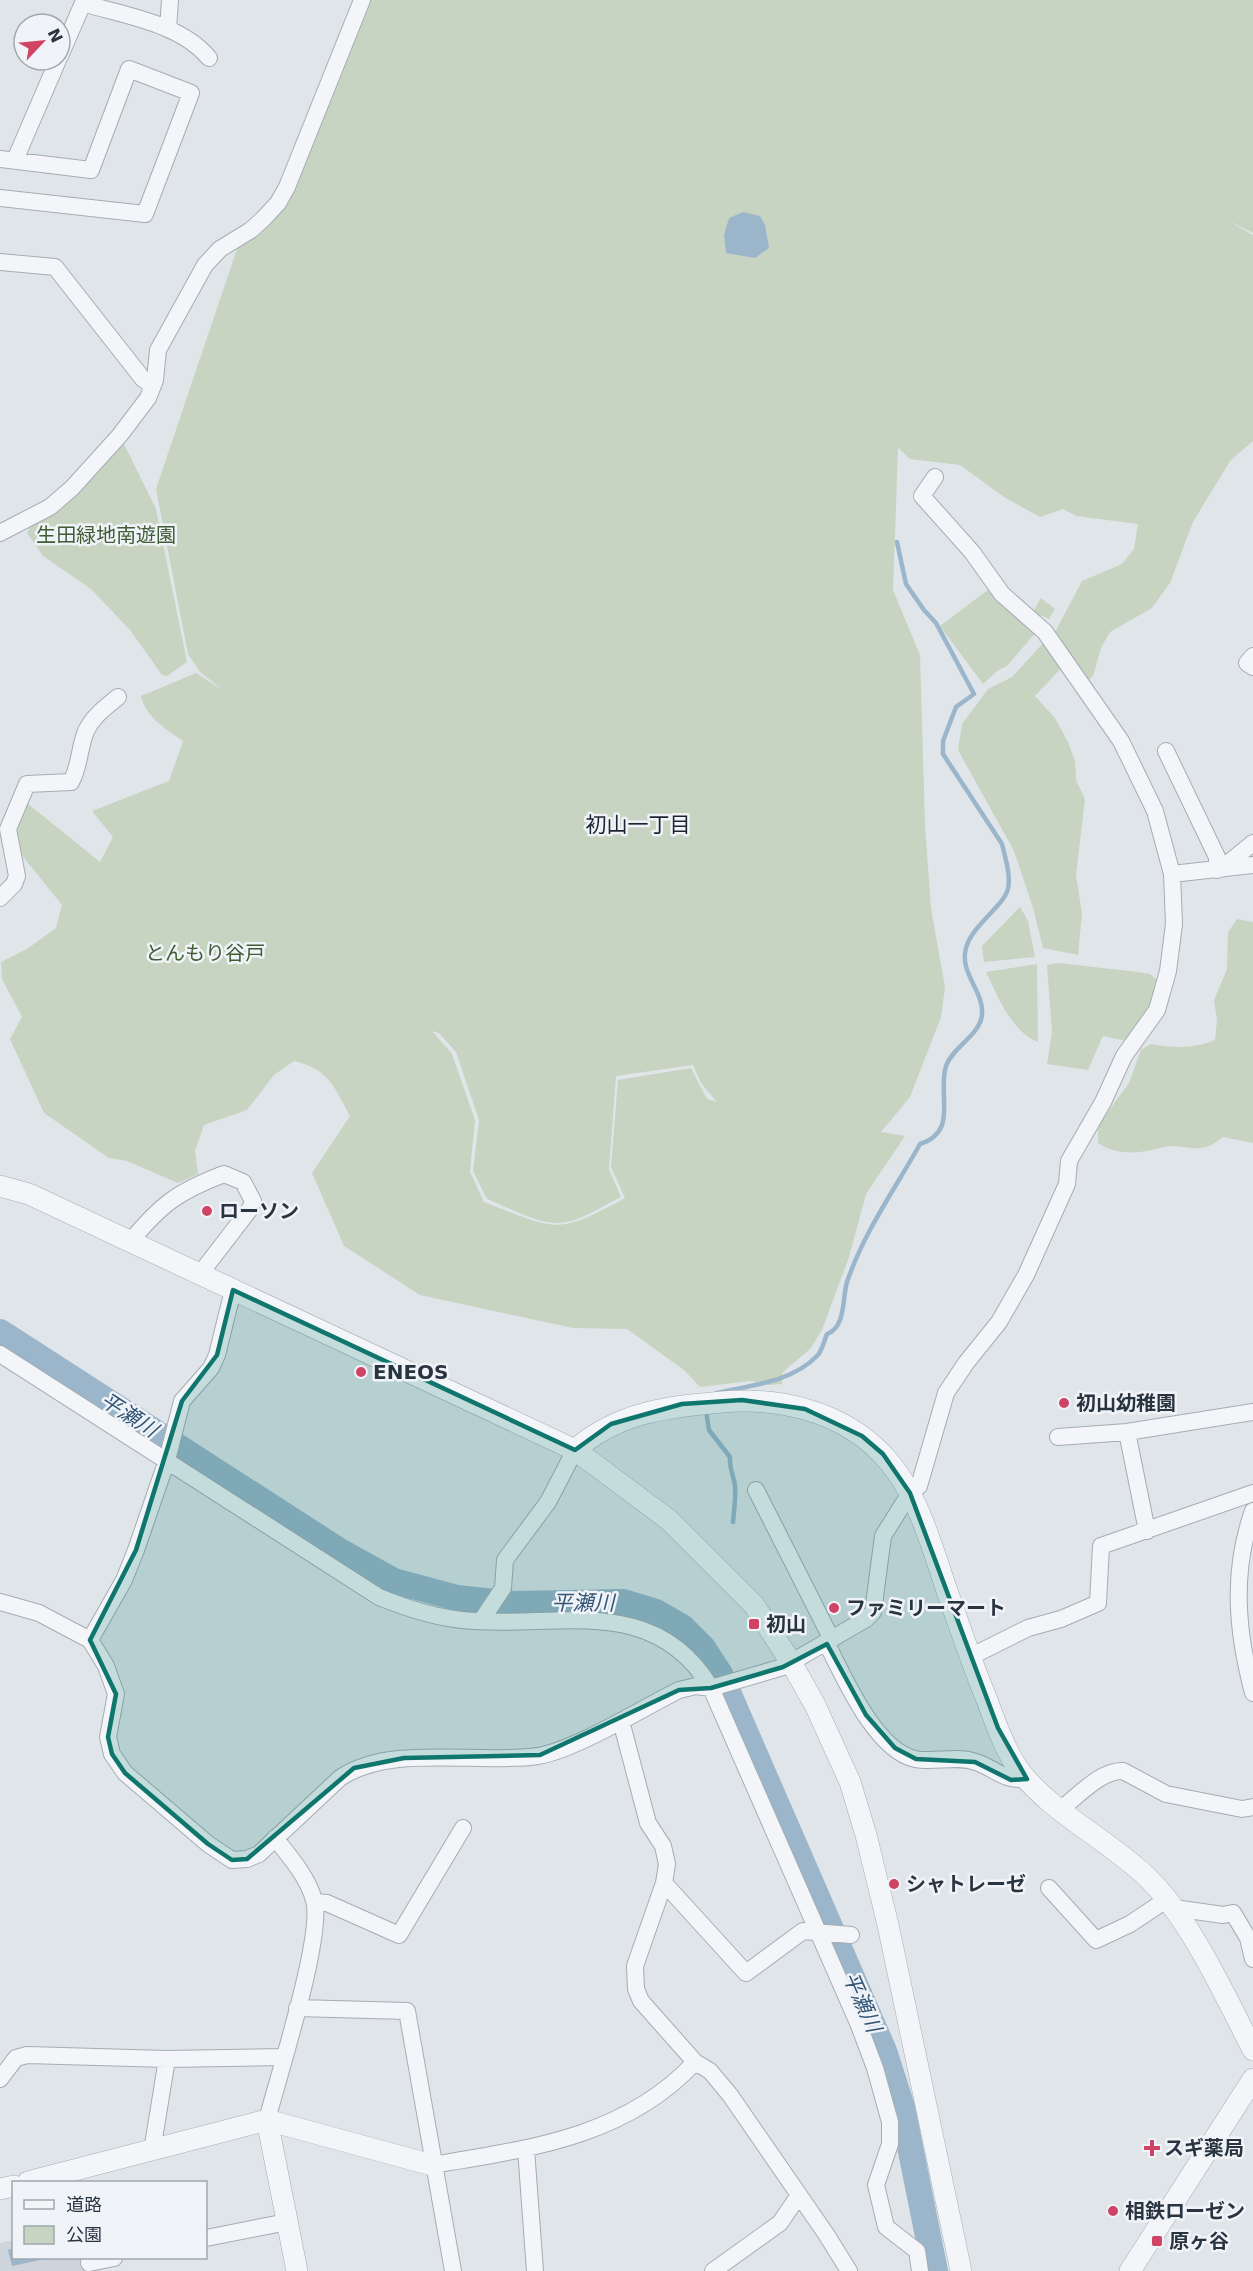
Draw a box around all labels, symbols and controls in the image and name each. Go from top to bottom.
north arrow [12,12,72,72]
text: N [44,25,67,46]
park label: 生田緑地南遊園 [36,523,176,547]
district label: 初山一丁目 [586,813,691,837]
park label: とんもり谷戸 [145,941,265,965]
place label: ローソン [219,1199,299,1223]
marker: ローソン [200,1204,214,1218]
place label: ENEOS [373,1360,448,1384]
marker: ENEOS [354,1365,368,1379]
water label: 平瀬川 [96,1388,164,1443]
place label: 初山幼稚園 [1076,1391,1176,1415]
marker: 初山幼稚園 [1057,1396,1071,1410]
water label: 平瀬川 [552,1591,616,1615]
place label: ファミリーマート [846,1596,1006,1620]
marker: ファミリーマート [827,1601,841,1615]
place label: 初山 [766,1612,806,1636]
marker: 初山 [747,1617,761,1631]
place label: シャトレーゼ [906,1872,1026,1896]
marker: シャトレーゼ [887,1877,901,1891]
water label: 平瀬川 [838,1968,887,2037]
place label: スギ薬局 [1164,2136,1244,2160]
marker: スギ薬局 [1145,2141,1159,2155]
legend [12,2181,207,2259]
text: 道路 [66,2194,102,2215]
place label: 相鉄ローゼン [1125,2199,1245,2223]
marker: 相鉄ローゼン [1106,2204,1120,2218]
text: 公園 [66,2224,102,2245]
place label: 原ヶ谷 [1169,2229,1229,2253]
marker: 原ヶ谷 [1150,2234,1164,2248]

